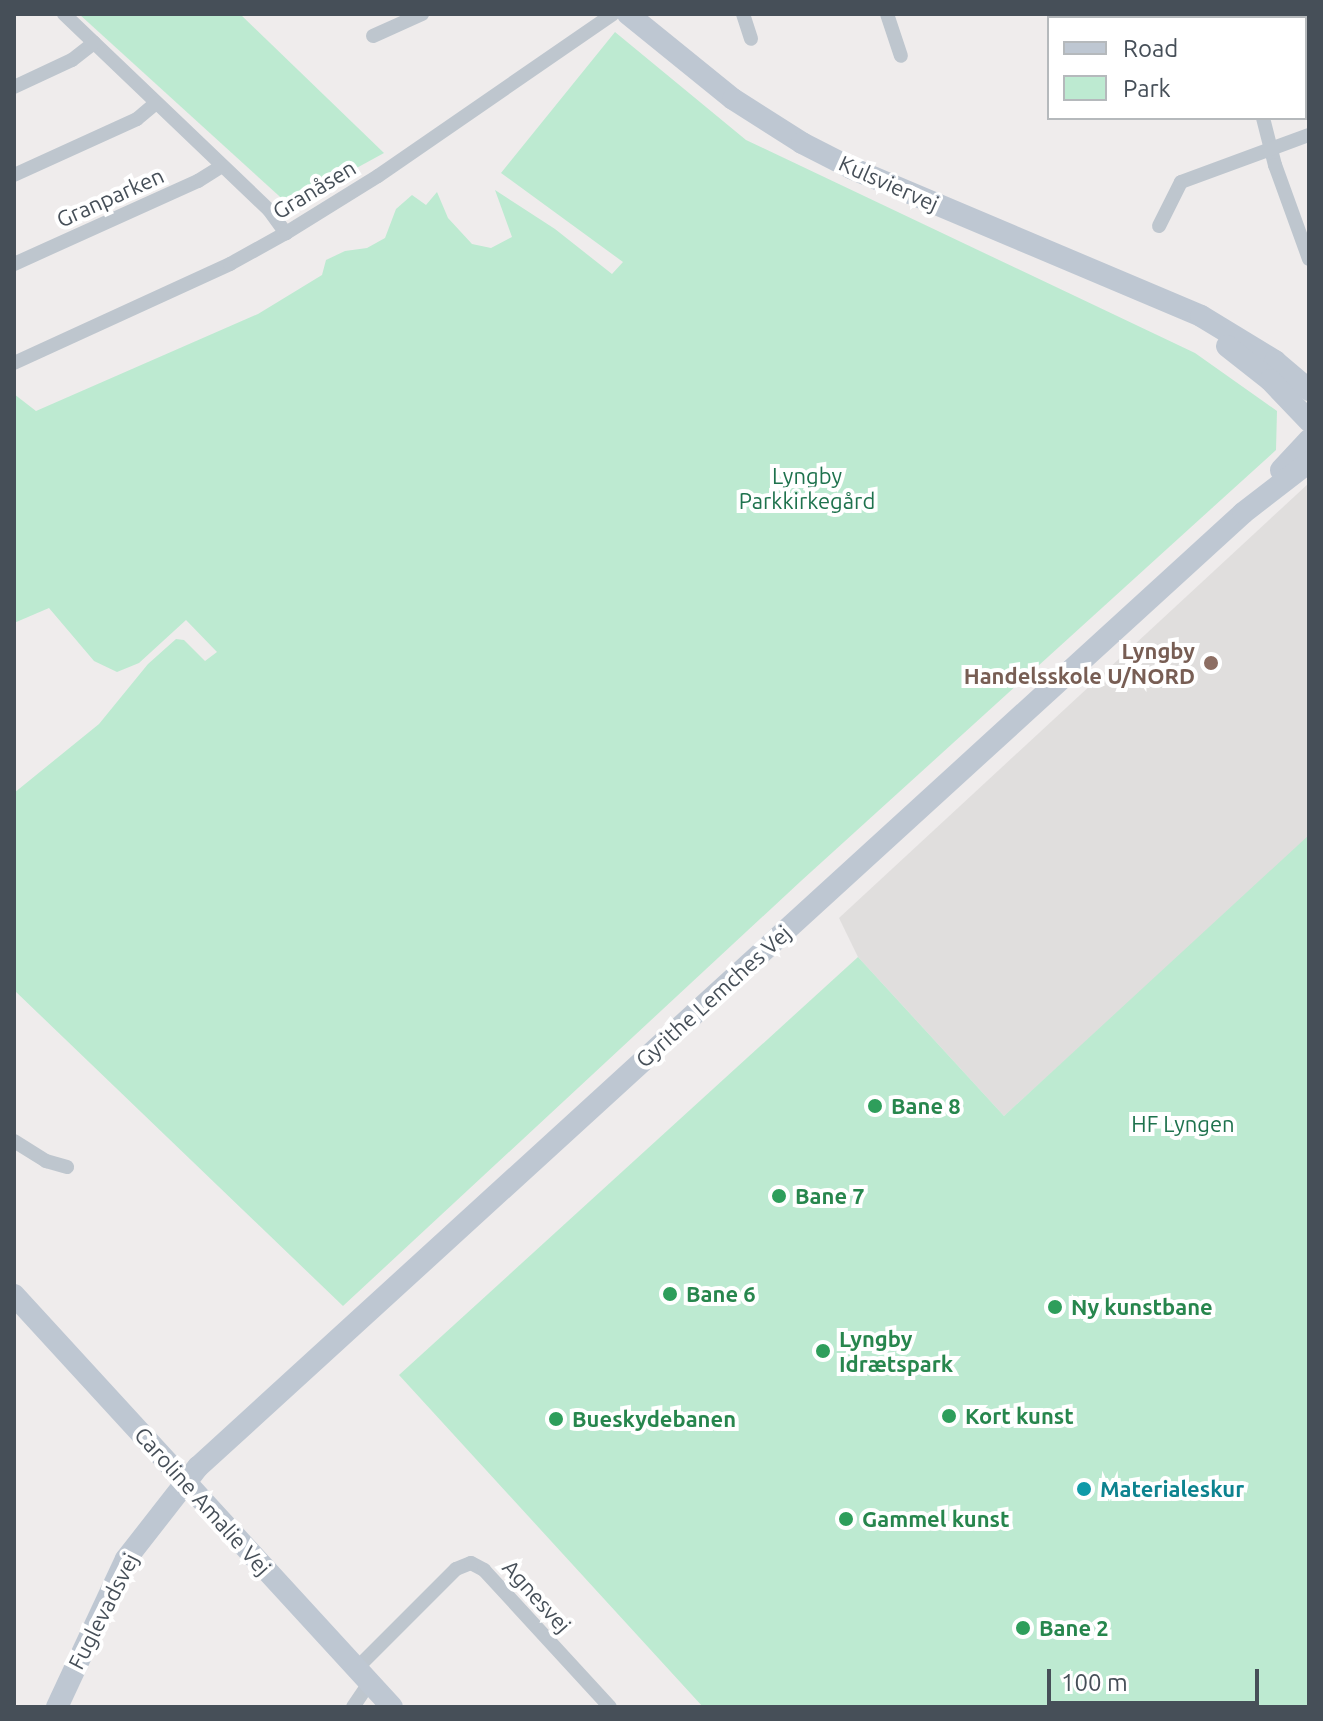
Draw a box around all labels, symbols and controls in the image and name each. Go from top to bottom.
legend [1047,16,1307,120]
text: Road [1123,35,1178,62]
text: Park [1123,75,1171,102]
street label: Kulsviervej [835,149,943,217]
street label: Granåsen [268,154,360,224]
street label: Granparken [52,162,168,232]
park label: Lyngby Parkkirkegård [739,462,875,514]
place label: Lyngby Handelsskole U/NORD [964,637,1195,688]
marker: Lyngby Handelsskole U/NORD [1202,654,1220,672]
street label: Gyrithe Lemches Vej [630,919,796,1073]
place label: Bane 8 [891,1093,961,1119]
marker: Bane 8 [866,1097,884,1115]
park label: HF Lyngen [1131,1111,1235,1137]
place label: Bane 7 [795,1183,865,1209]
marker: Bane 7 [770,1187,788,1205]
place label: Bane 6 [686,1281,756,1307]
marker: Bane 6 [661,1285,679,1303]
place label: Ny kunstbane [1071,1294,1213,1320]
marker: Ny kunstbane [1046,1298,1064,1316]
place label: Lyngby Idrætspark [839,1325,953,1376]
marker: Lyngby Idrætspark [814,1342,832,1360]
place label: Kort kunst [965,1403,1074,1429]
place label: Bueskydebanen [572,1406,736,1432]
marker: Kort kunst [940,1407,958,1425]
marker: Bueskydebanen [547,1410,565,1428]
street label: Caroline Amalie Vej [129,1421,277,1581]
place label: Materialeskur [1100,1476,1244,1502]
marker: Materialeskur [1075,1480,1093,1498]
place label: Gammel kunst [862,1506,1009,1532]
marker: Gammel kunst [837,1510,855,1528]
street label: Fuglevadsvej [62,1548,144,1674]
street label: Agnesvej [497,1554,577,1638]
place label: Bane 2 [1039,1615,1109,1641]
marker: Bane 2 [1014,1619,1032,1637]
scale bar [1051,1653,1263,1703]
text: 100 m [1061,1669,1128,1696]

